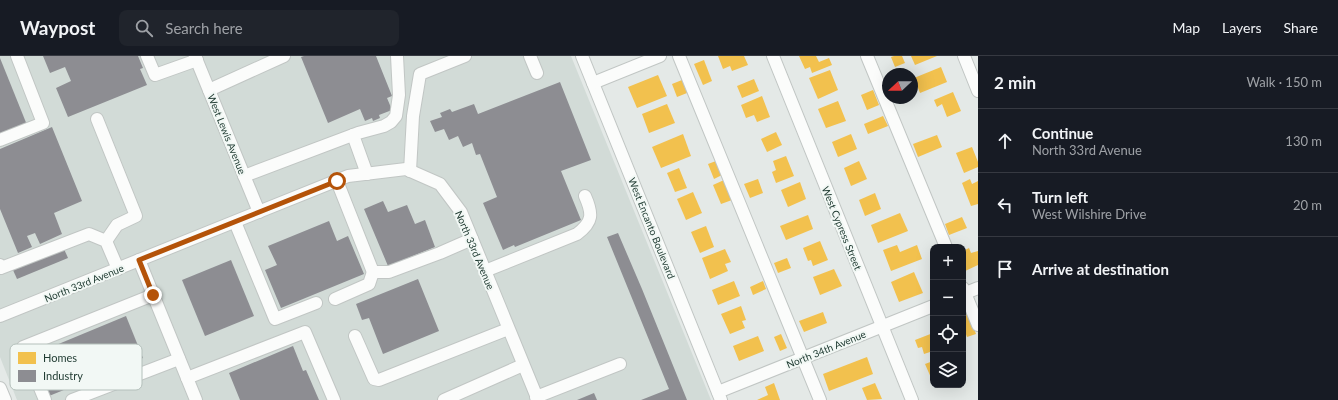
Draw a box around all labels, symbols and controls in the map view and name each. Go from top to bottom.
search box [119,10,399,46]
text: Waypost [20,16,95,39]
icon: search [133,17,155,39]
text: Search here [165,19,243,37]
text: Map [1172,19,1200,36]
text: Layers [1222,19,1262,36]
text: Share [1284,19,1318,36]
north arrow [882,68,918,104]
text: 2 min [994,72,1036,93]
text: Walk · 150 m [1246,74,1322,90]
street label: West Lewis Avenue [205,92,249,176]
text: Continue [1032,124,1093,142]
icon: ahead [994,130,1016,152]
text: 130 m [1285,133,1322,149]
text: North 33rd Avenue [1032,142,1142,158]
route start [328,172,346,190]
street label: West Encanto Boulevard [626,176,678,280]
street label: West Cypress Street [820,184,864,272]
text: Turn left [1032,188,1088,206]
icon: left [994,194,1016,216]
text: 20 m [1293,197,1322,213]
text: West Wilshire Drive [1032,206,1146,222]
street label: North 33rd Avenue [453,209,497,291]
map controls [930,244,966,388]
button: + [930,244,966,280]
icon: arrive [994,258,1016,280]
text: Arrive at destination [1032,260,1169,278]
street label: North 33rd Avenue [43,262,125,304]
button: − [930,280,966,316]
route end [144,286,162,304]
button: locate [930,316,966,352]
street label: North 34th Avenue [785,328,867,370]
legend [10,344,142,390]
text: Homes [43,351,77,364]
button: layers [930,352,966,388]
text: Industry [43,369,83,382]

